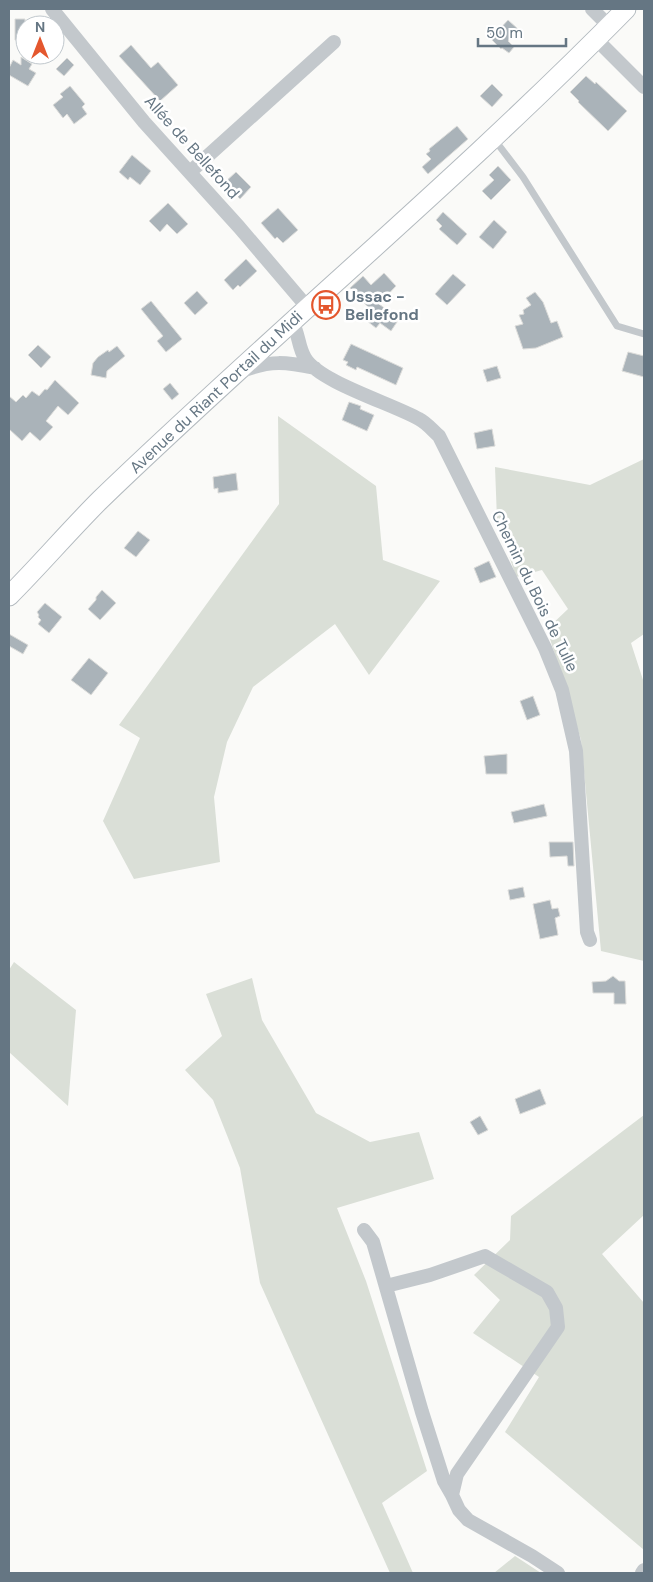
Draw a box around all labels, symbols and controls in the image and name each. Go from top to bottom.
north arrow [15,15,65,65]
scale bar [478,15,566,47]
text: N [35,18,45,36]
text: 50 m [486,23,523,43]
street label: Allée de Bellefond [140,91,244,203]
place label: Ussac - Bellefond [345,286,419,325]
bus stop icon: Ussac - Bellefond [311,290,341,320]
street label: Avenue du Riant Portail du Midi [125,306,307,478]
street label: Chemin du Bois de Tulle [487,507,583,675]

